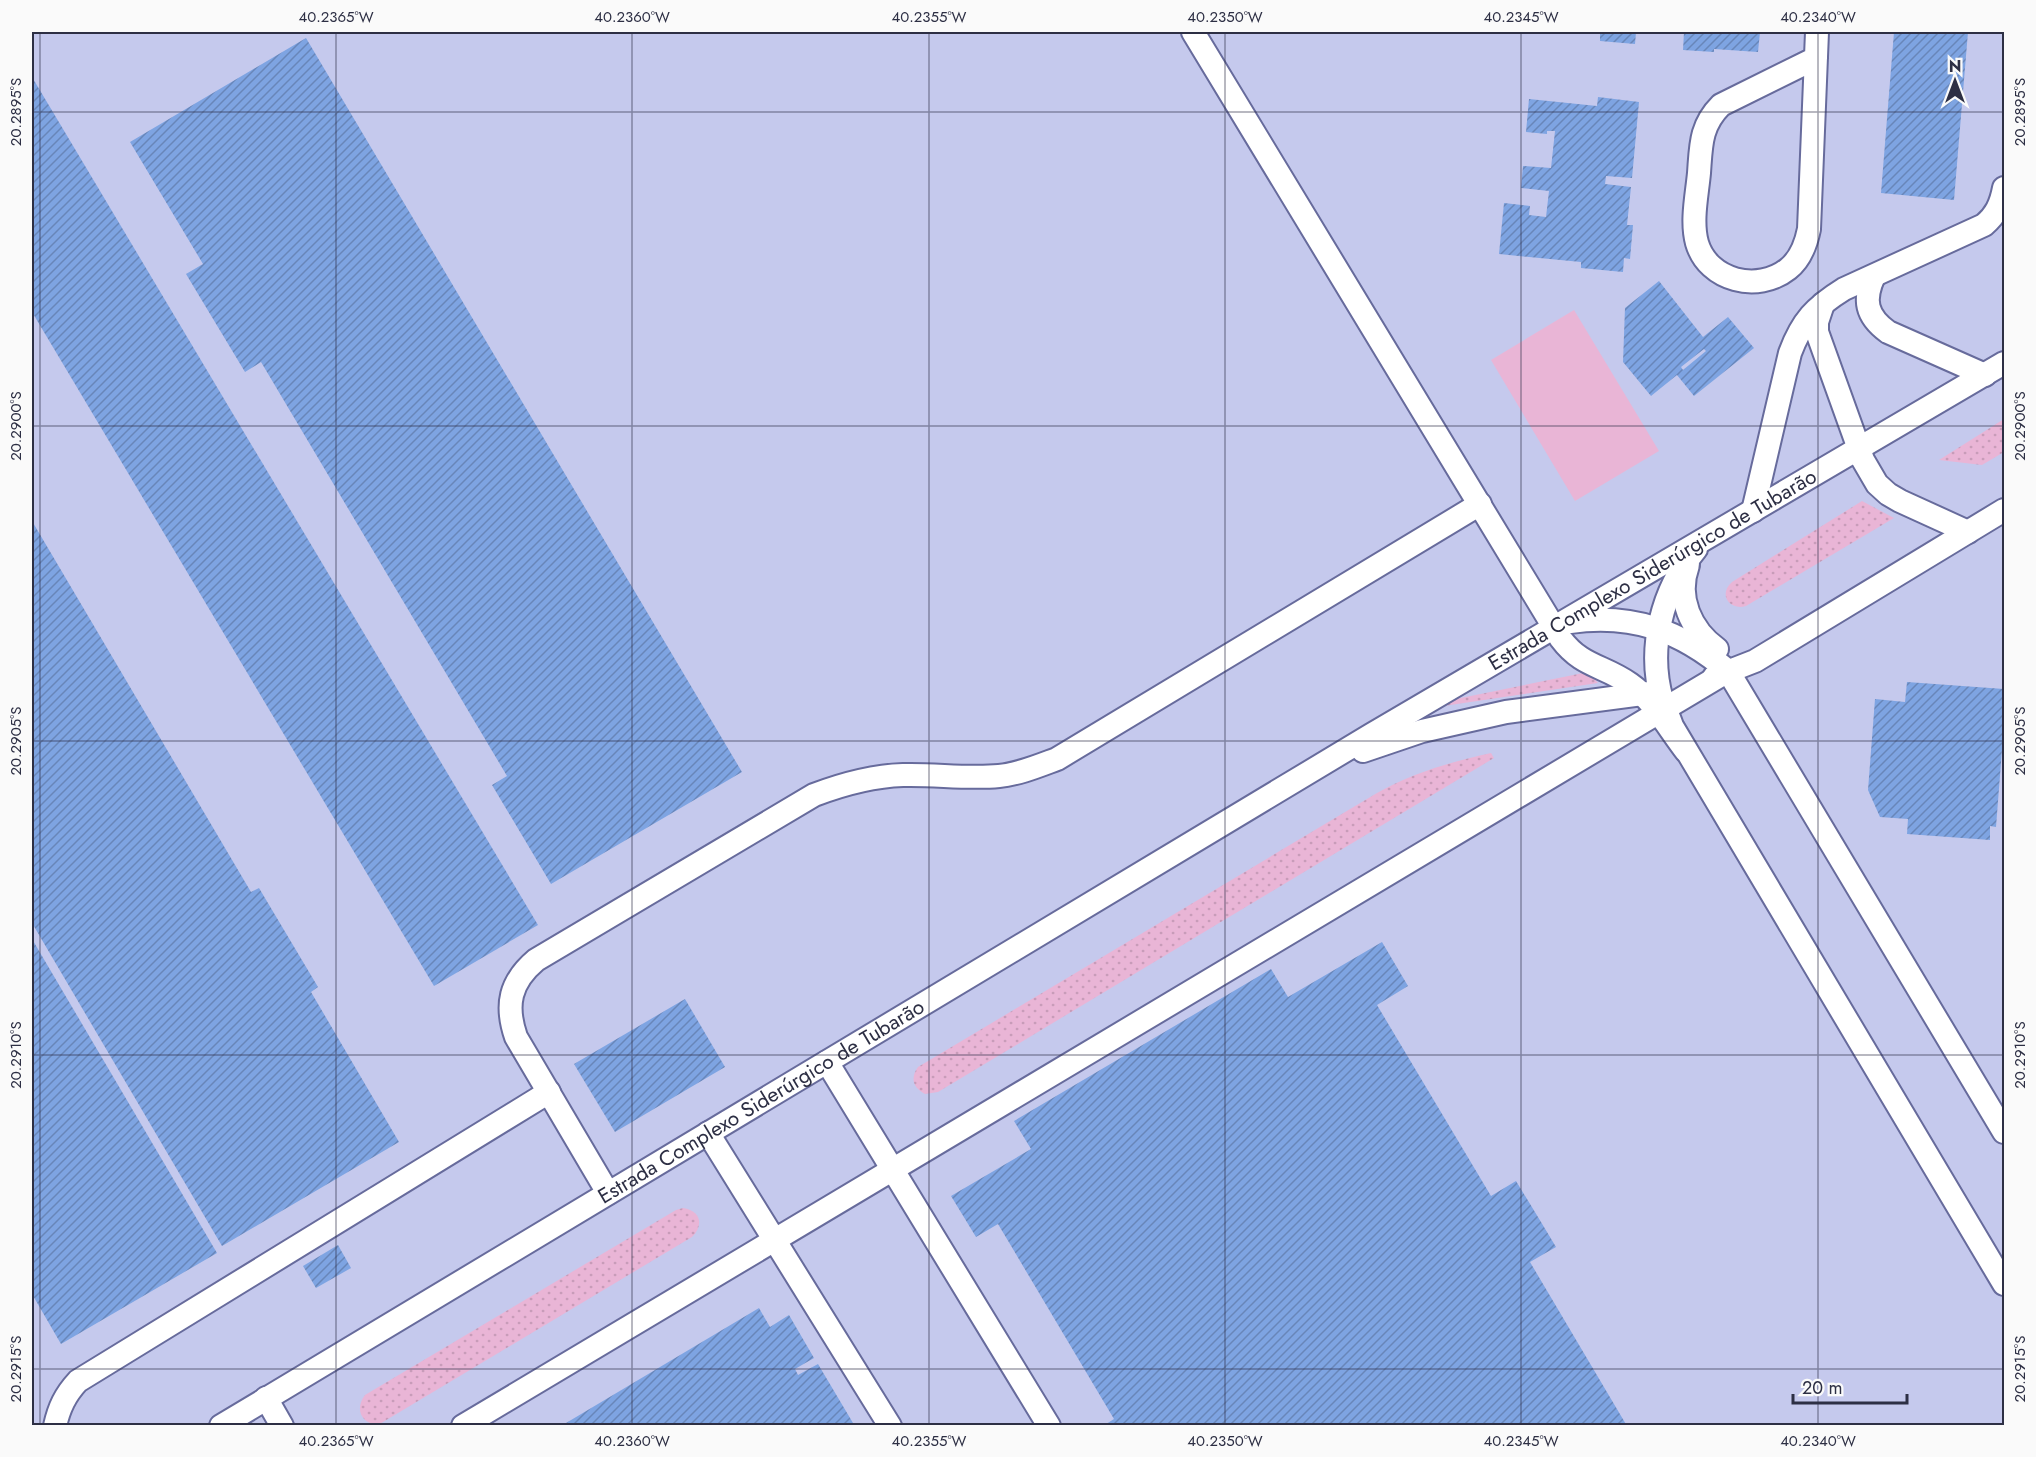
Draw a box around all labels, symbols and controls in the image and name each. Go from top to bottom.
text: 40.2365°W [298,6,374,28]
text: 40.2360°W [594,6,670,28]
text: 40.2355°W [892,6,967,28]
text: 40.2350°W [1187,6,1263,28]
text: 40.2345°W [1483,6,1559,28]
text: 40.2340°W [1780,6,1856,28]
north arrow [1925,51,1985,111]
text: N [1949,55,1961,78]
text: 20.2895°S [5,78,27,146]
text: 20.2895°S [2009,78,2031,146]
text: 20.2900°S [5,391,27,461]
text: 20.2900°S [2009,391,2031,461]
street label: Estrada Complexo Siderúrgico de Tubarão [1483,461,1822,678]
text: 20.2905°S [5,706,27,776]
text: 20.2905°S [2009,706,2031,776]
street label: Estrada Complexo Siderúrgico de Tubarão [592,992,930,1211]
text: 20.2910°S [5,1021,27,1089]
text: 20.2910°S [2009,1021,2031,1089]
text: 20.2915°S [5,1336,27,1402]
text: 20.2915°S [2009,1336,2031,1402]
scale bar [1793,1367,1907,1405]
text: 20 m [1802,1375,1842,1401]
text: 40.2365°W [298,1430,374,1452]
text: 40.2360°W [594,1430,670,1452]
text: 40.2355°W [892,1430,967,1452]
text: 40.2350°W [1187,1430,1263,1452]
text: 40.2345°W [1483,1430,1559,1452]
text: 40.2340°W [1780,1430,1856,1452]

